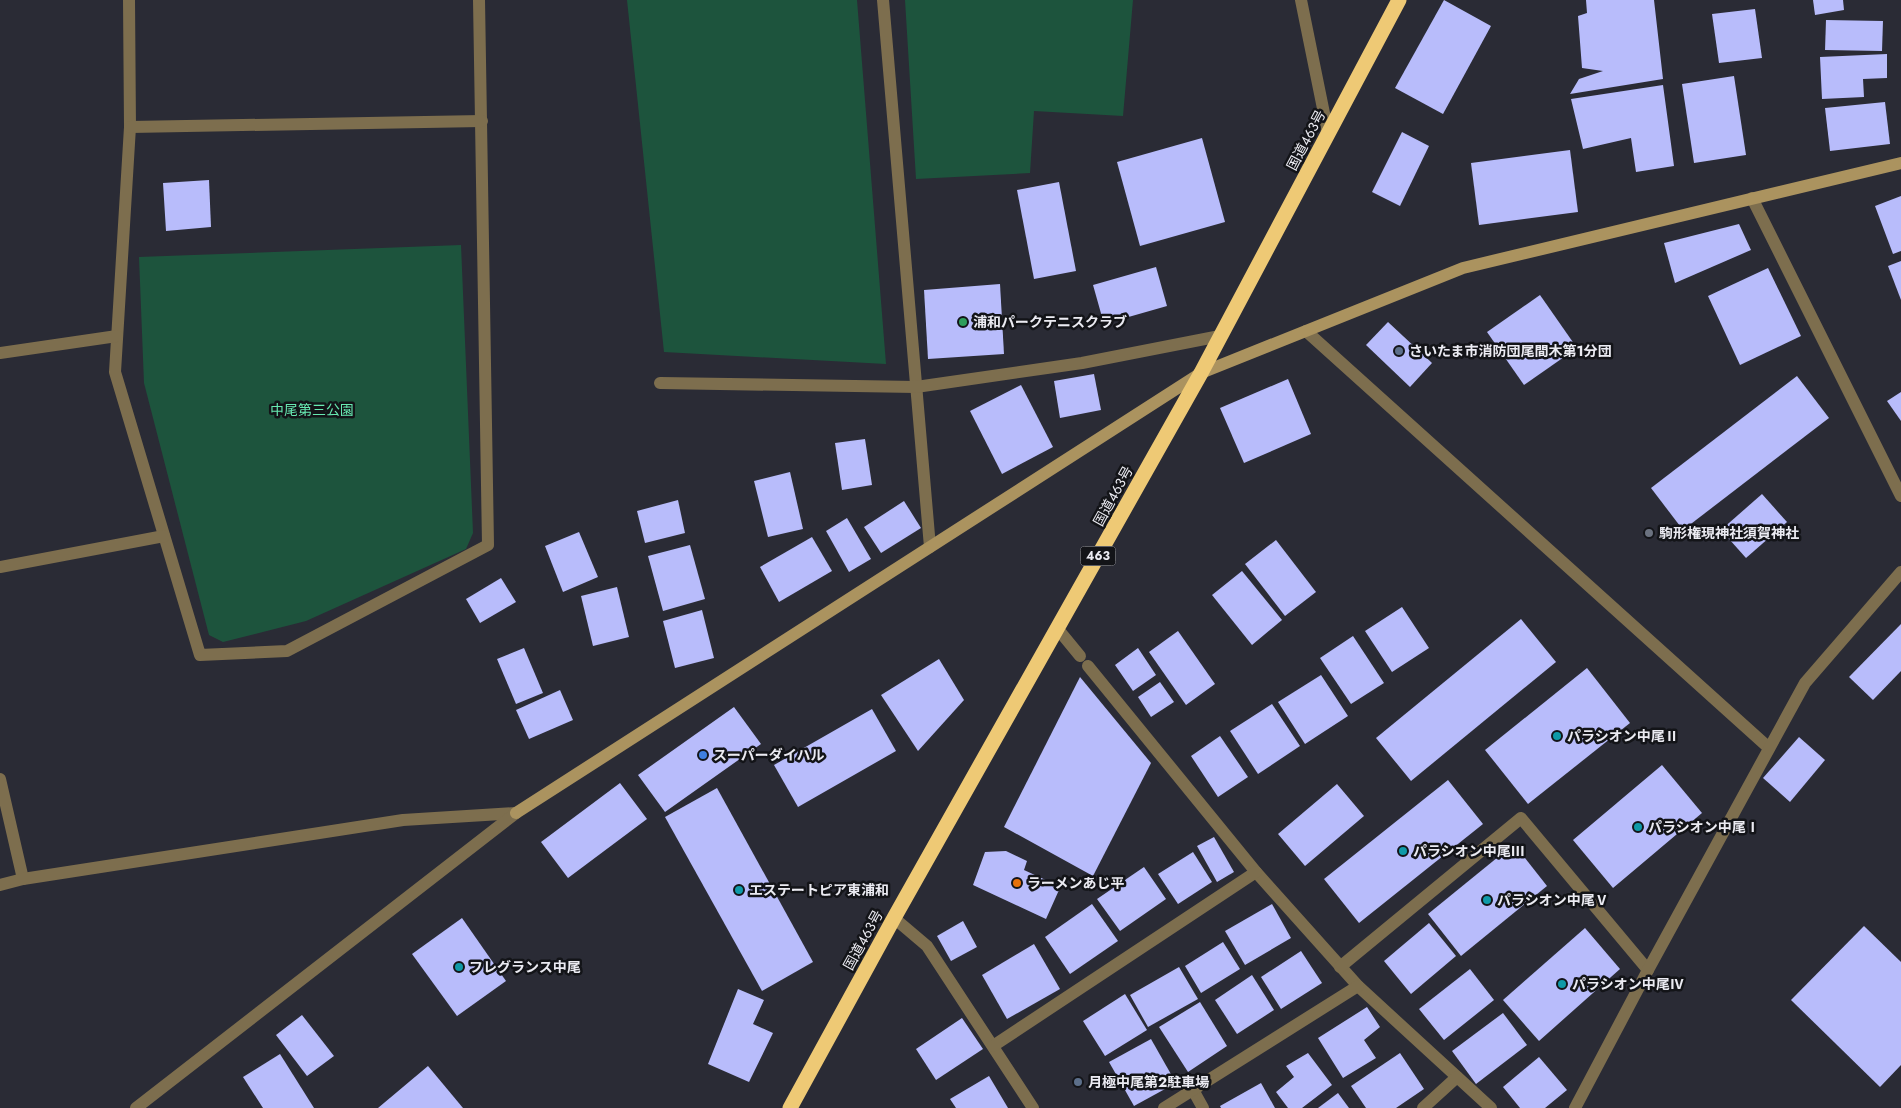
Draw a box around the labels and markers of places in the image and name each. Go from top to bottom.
place label: 浦和パークテニスクラブ [973,312,1127,332]
marker: 浦和パークテニスクラブ [957,316,969,328]
place label: さいたま市消防団尾間木第1分団 [1409,341,1612,361]
marker: さいたま市消防団尾間木第1分団 [1393,345,1405,357]
place label: 駒形権現神社須賀神社 [1659,523,1799,543]
marker: 駒形権現神社須賀神社 [1643,527,1655,539]
place label: パラシオン中尾Ⅱ [1567,726,1679,746]
marker: パラシオン中尾Ⅱ [1551,730,1563,742]
place label: スーパーダイハル [713,745,825,765]
marker: スーパーダイハル [697,749,709,761]
place label: パラシオン中尾Ⅰ [1648,817,1760,837]
marker: パラシオン中尾Ⅰ [1632,821,1644,833]
place label: パラシオン中尾Ⅲ [1413,841,1525,861]
marker: パラシオン中尾Ⅲ [1397,845,1409,857]
place label: ラーメンあじ平 [1027,873,1124,893]
marker: ラーメンあじ平 [1011,877,1023,889]
place label: エステートピア東浦和 [749,880,889,900]
marker: エステートピア東浦和 [733,884,745,896]
place label: パラシオン中尾Ⅴ [1497,890,1609,910]
marker: パラシオン中尾Ⅴ [1481,894,1493,906]
place label: フレグランス中尾 [469,957,581,977]
marker: フレグランス中尾 [453,961,465,973]
place label: パラシオン中尾Ⅳ [1572,974,1684,994]
marker: パラシオン中尾Ⅳ [1556,978,1568,990]
place label: 月極中尾第2駐車場 [1088,1072,1209,1092]
marker: 月極中尾第2駐車場 [1072,1076,1084,1088]

